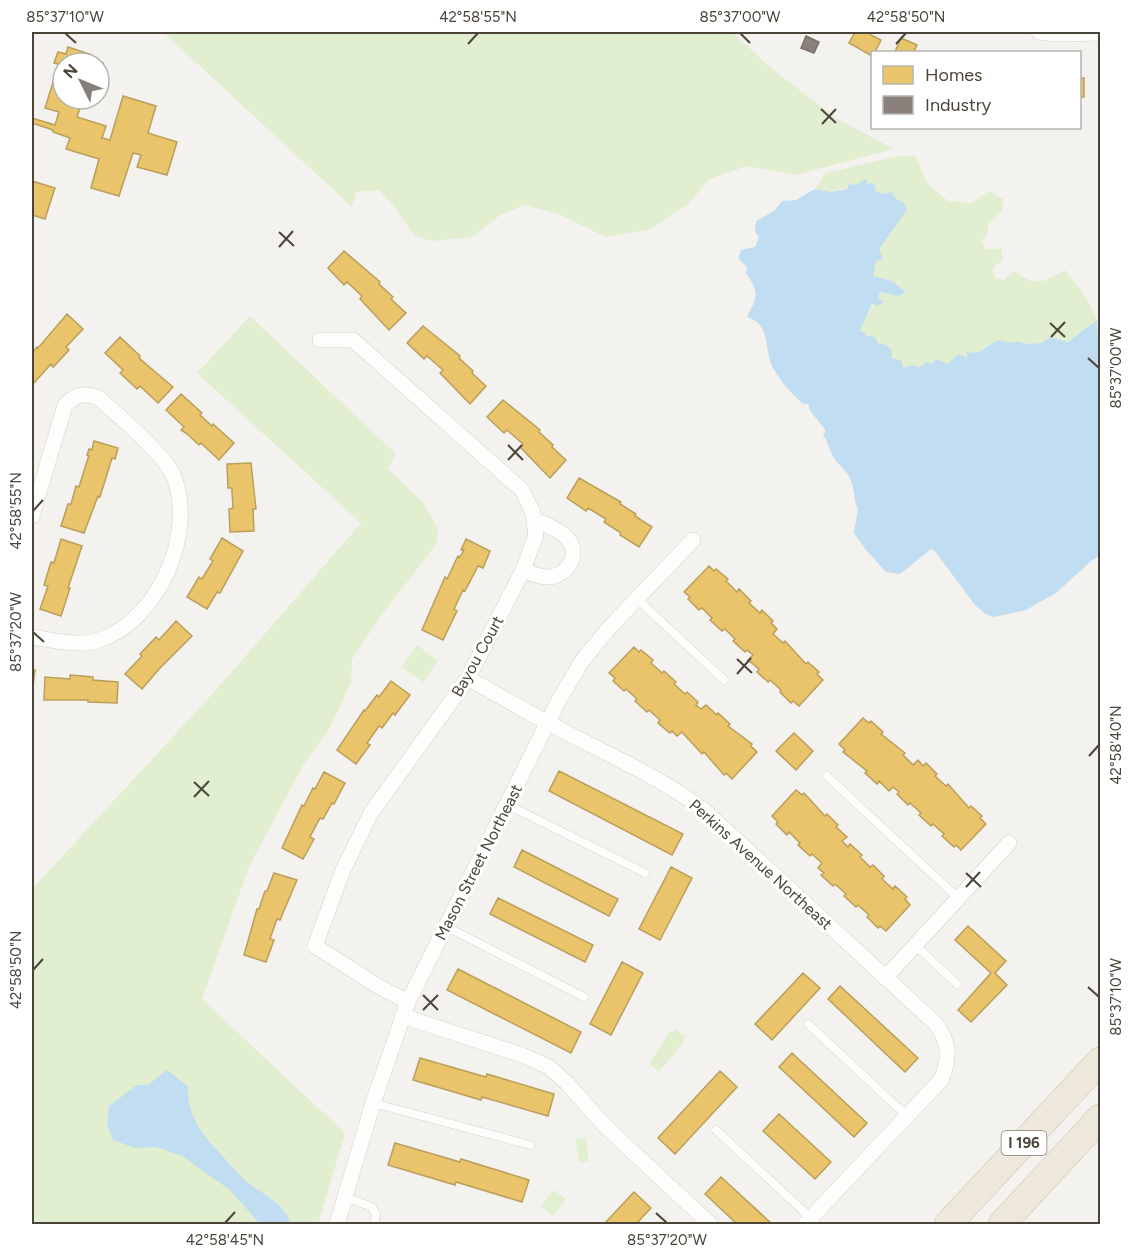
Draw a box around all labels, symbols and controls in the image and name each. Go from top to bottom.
text: 85°37'10"W [26,8,104,26]
text: 42°58'55"N [439,8,517,26]
text: 85°37'00"W [699,8,781,26]
text: 42°58'50"N [867,8,945,26]
north arrow [51,51,111,111]
legend [871,51,1081,129]
text: N [59,60,82,82]
text: Homes [925,64,983,86]
text: Industry [925,94,992,116]
text: 85°37'00"W [1107,327,1125,409]
text: 42°58'55"N [7,472,25,550]
text: 85°37'20"W [7,592,25,672]
street label: Bayou Court [447,613,507,700]
text: 42°58'40"N [1107,705,1125,785]
street label: Mason Street Northeast [431,781,526,943]
street label: Perkins Avenue Northeast [685,795,836,934]
text: 42°58'50"N [7,931,25,1009]
text: 85°37'10"W [1107,958,1125,1036]
road number: I 196 [1002,1131,1046,1155]
text: 42°58'45"N [186,1231,264,1249]
text: 85°37'20"W [627,1231,707,1249]

